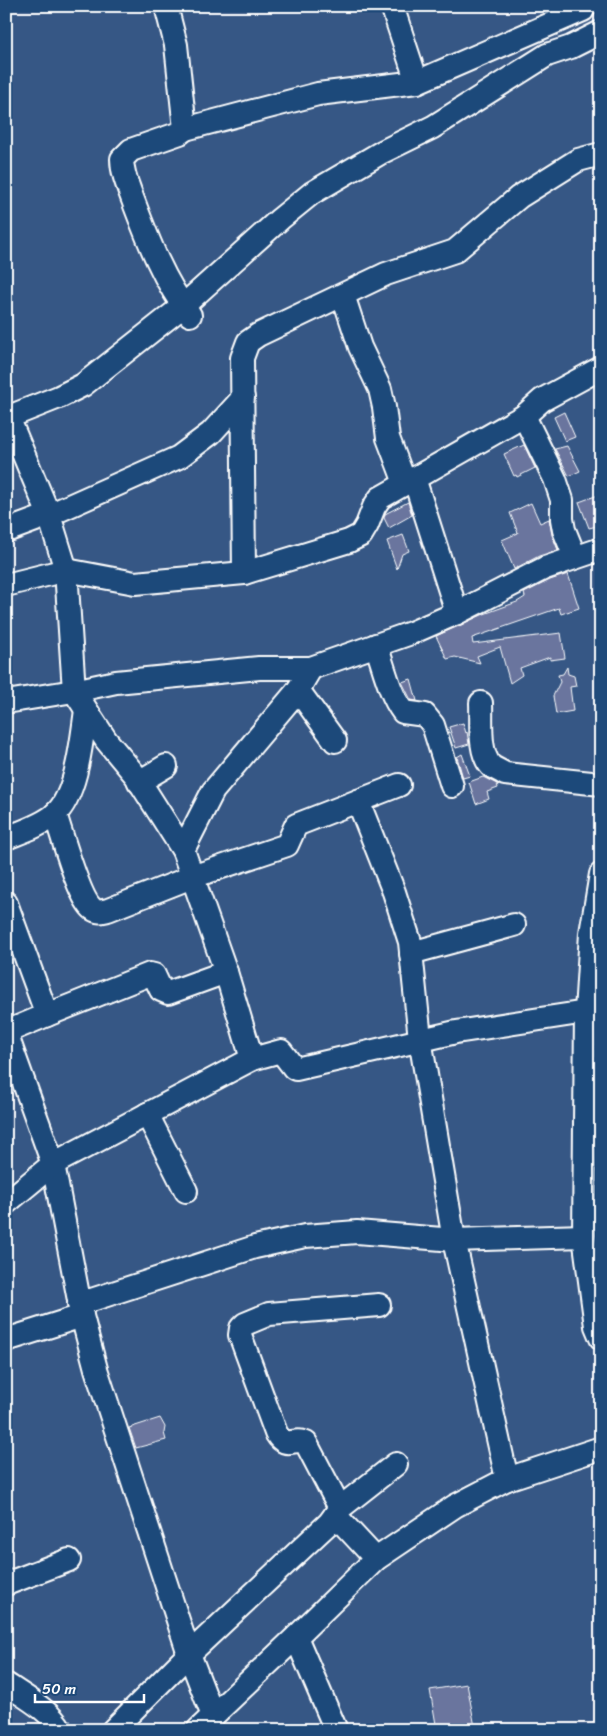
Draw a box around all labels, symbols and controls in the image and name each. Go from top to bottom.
scale bar [35,1671,144,1703]
text: 50 m [42,1676,77,1702]

